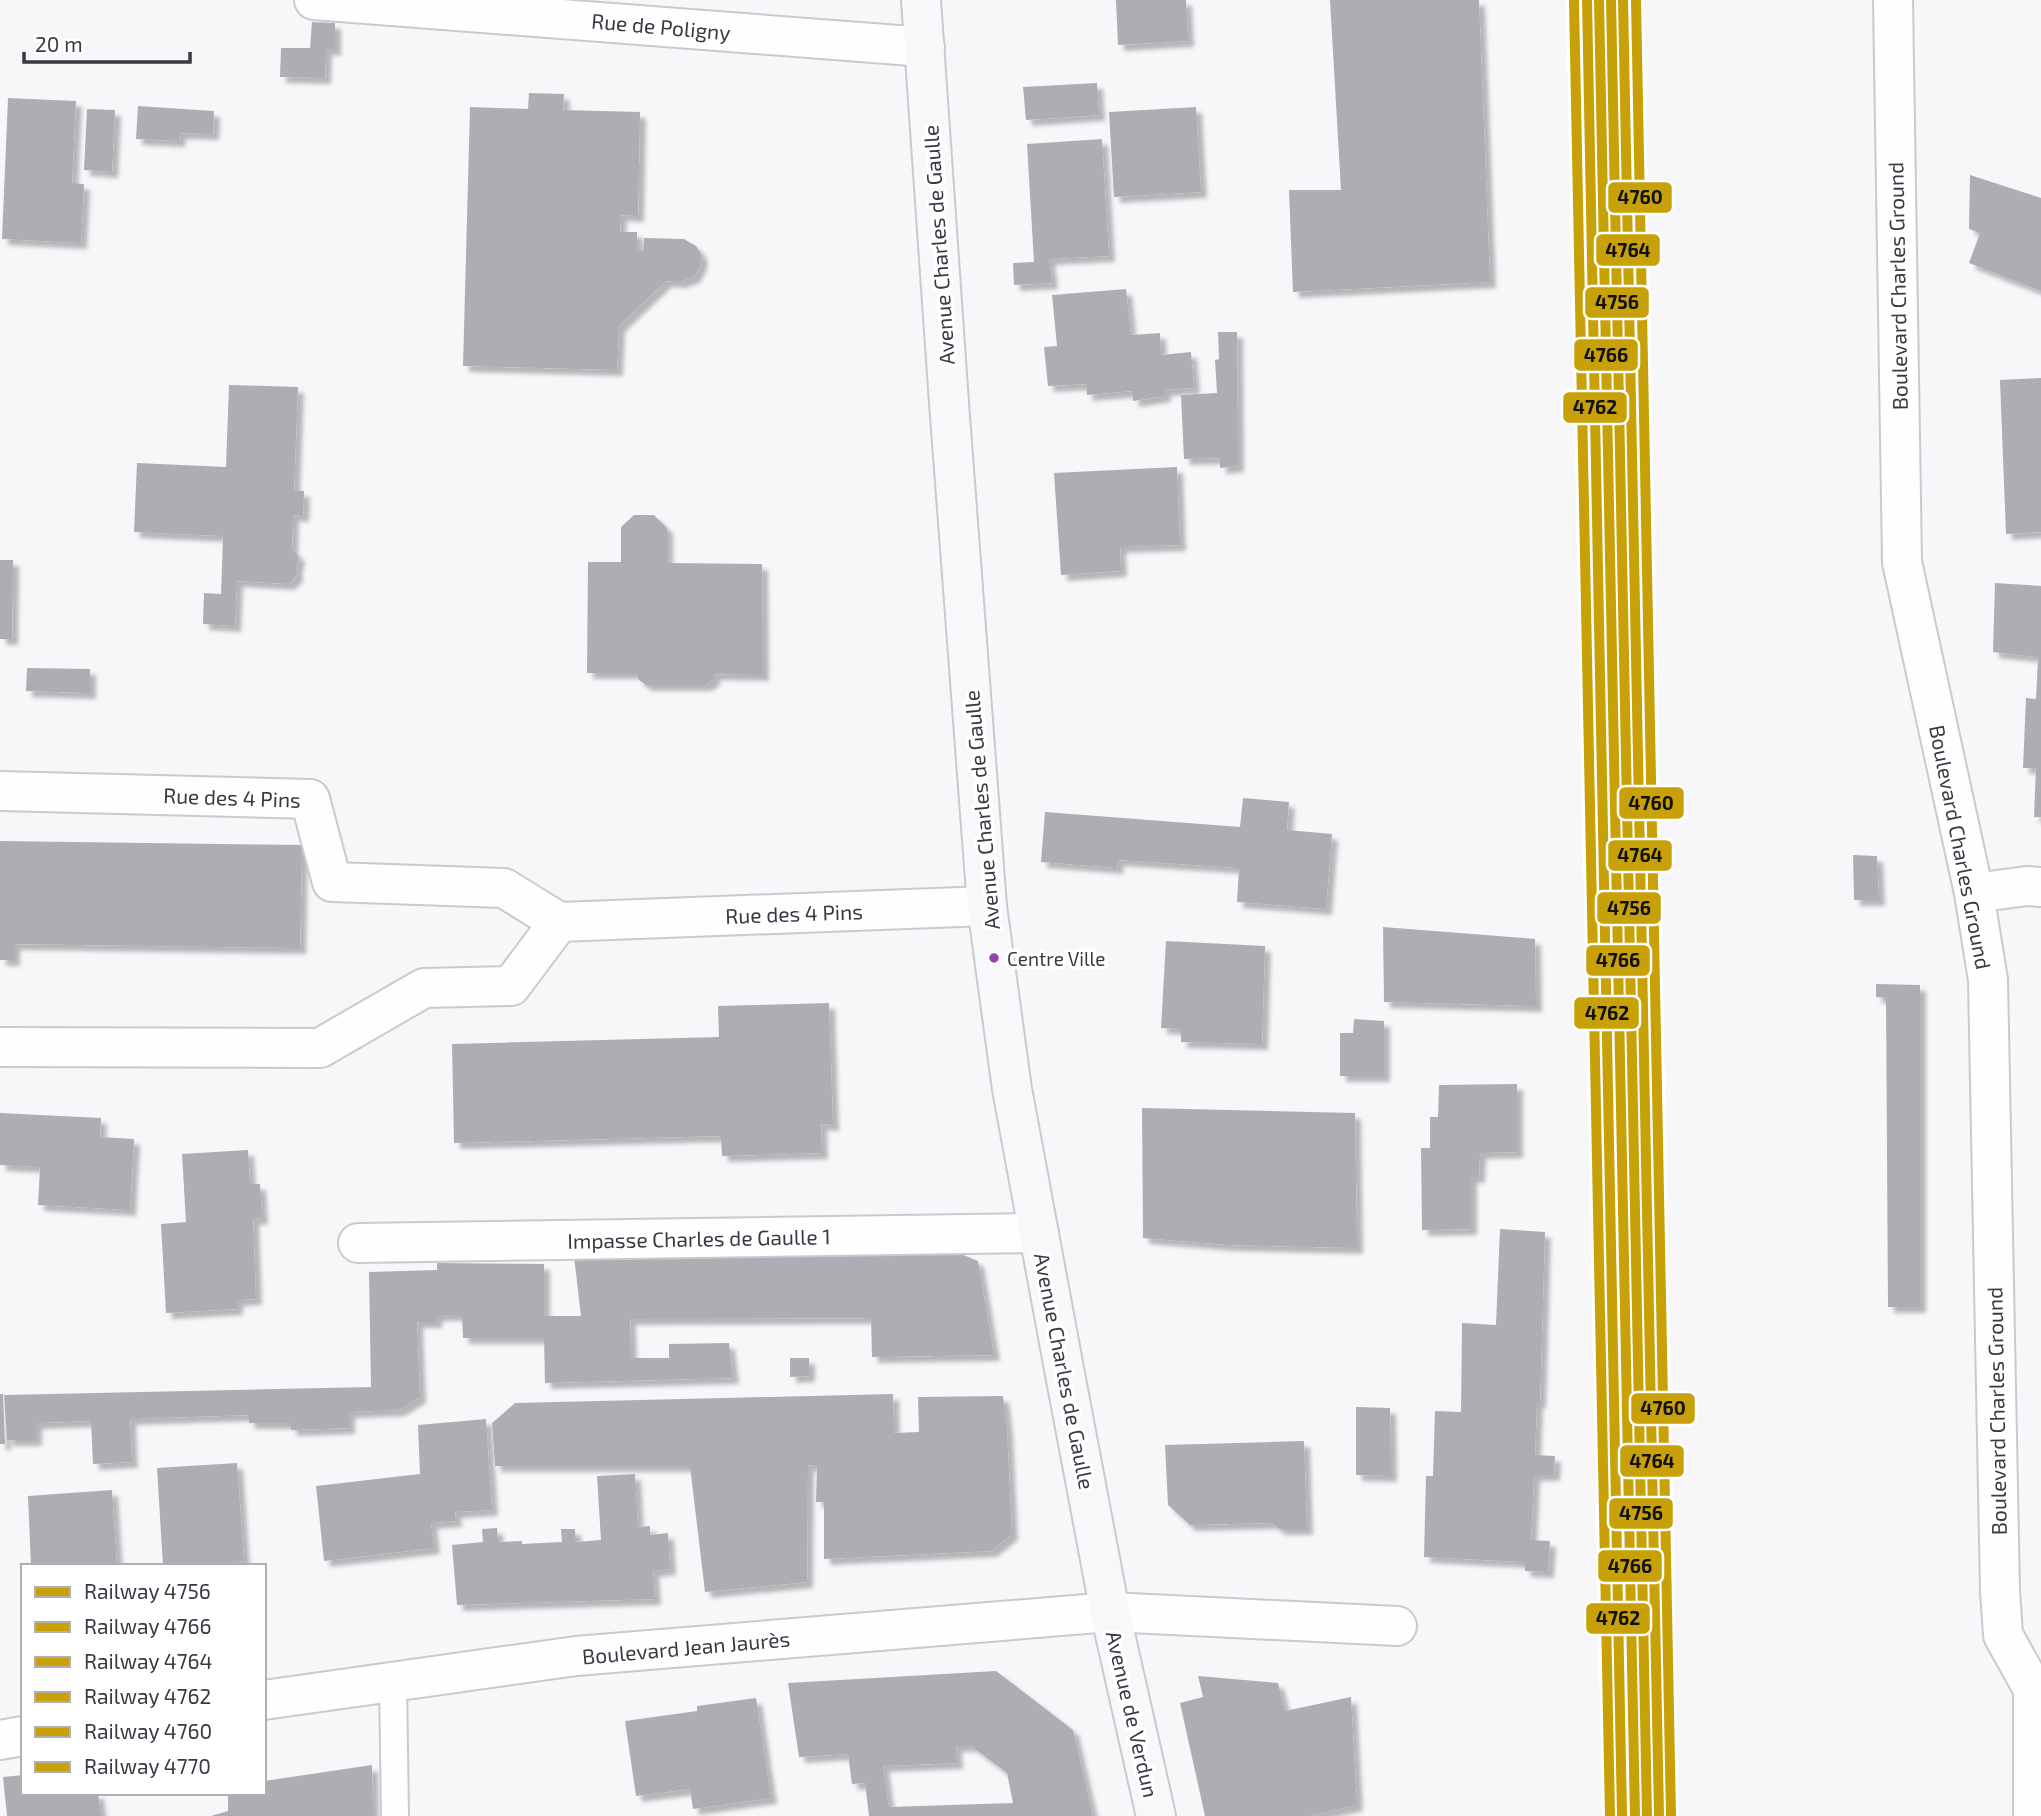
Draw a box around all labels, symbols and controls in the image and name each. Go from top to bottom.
street label: Rue de Poligny [590,7,732,45]
scale bar [24,21,191,65]
text: 20 m [35,31,83,56]
street label: Avenue Charles de Gaulle [917,124,959,366]
street label: Boulevard Charles Ground [1882,162,1912,410]
line badge: 4760 [1607,181,1673,214]
text: 4760 [1617,185,1663,208]
line badge: 4764 [1595,233,1661,267]
text: 4764 [1605,238,1651,261]
line badge: 4756 [1584,286,1650,319]
text: 4756 [1595,290,1639,313]
line badge: 4766 [1573,338,1639,372]
text: 4766 [1584,343,1628,366]
line badge: 4762 [1562,391,1628,424]
text: 4762 [1573,395,1617,418]
street label: Avenue Charles de Gaulle [958,689,1004,931]
street label: Boulevard Charles Ground [1925,723,1997,971]
street label: Rue des 4 Pins [163,782,301,812]
line badge: 4760 [1618,786,1685,820]
text: 4760 [1628,791,1674,814]
line badge: 4764 [1607,839,1673,872]
text: 4764 [1617,843,1663,866]
line badge: 4756 [1596,891,1662,925]
text: 4756 [1607,896,1651,919]
street label: Rue des 4 Pins [725,898,863,928]
line badge: 4766 [1585,944,1651,977]
place label: Centre Ville [1007,947,1105,970]
text: 4766 [1596,948,1640,971]
marker: Centre Ville [987,951,1001,965]
line badge: 4762 [1573,996,1640,1030]
text: 4762 [1585,1001,1629,1024]
street label: Impasse Charles de Gaulle 1 [567,1223,831,1253]
street label: Avenue Charles de Gaulle [1030,1251,1100,1491]
street label: Boulevard Charles Ground [1981,1287,2011,1535]
line badge: 4760 [1630,1392,1696,1425]
text: 4760 [1640,1396,1686,1419]
line badge: 4764 [1619,1444,1685,1478]
text: 4764 [1629,1449,1675,1472]
line badge: 4756 [1608,1497,1674,1530]
text: 4756 [1619,1501,1663,1524]
line badge: 4766 [1597,1549,1663,1583]
text: 4766 [1608,1554,1652,1577]
legend [21,1564,266,1795]
text: Railway 4756 [84,1578,211,1603]
line badge: 4762 [1585,1602,1651,1635]
text: 4762 [1596,1606,1640,1629]
text: Railway 4766 [84,1613,211,1638]
street label: Boulevard Jean Jaurès [581,1625,791,1669]
street label: Avenue de Verdun [1102,1628,1164,1800]
text: Railway 4764 [84,1648,212,1673]
text: Railway 4762 [84,1683,211,1708]
text: Railway 4760 [84,1718,212,1743]
text: Railway 4770 [84,1753,211,1778]

